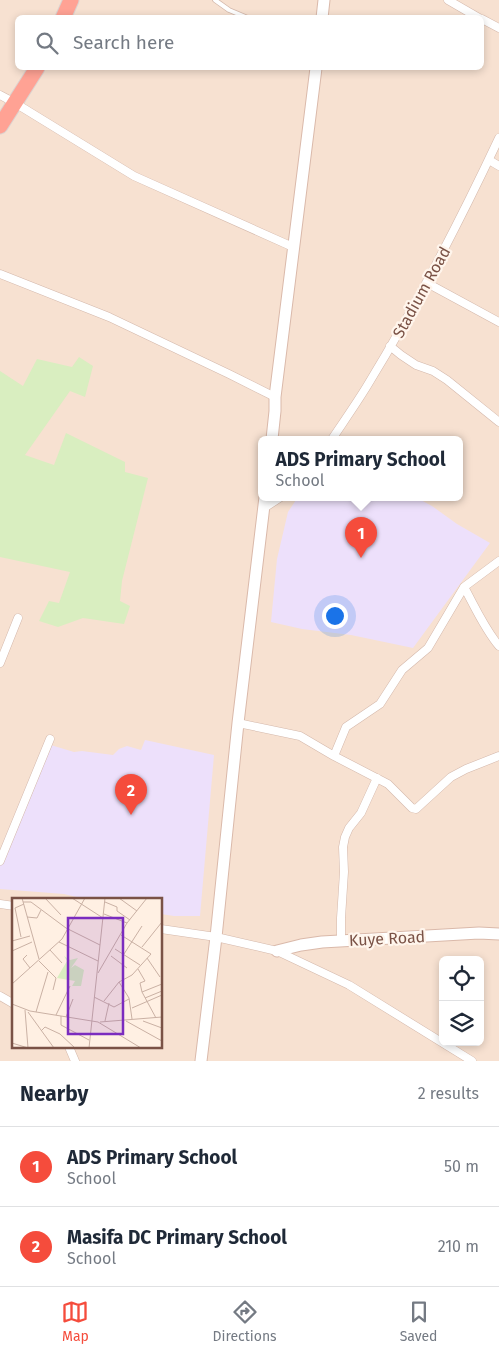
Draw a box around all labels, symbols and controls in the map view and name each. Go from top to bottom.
search box [15,15,484,70]
icon: search [33,29,61,57]
text: Search here [73,31,174,54]
street label: Stadium Road [389,243,454,341]
popup [258,436,463,501]
text: ADS Primary School [275,448,446,471]
text: School [275,471,325,490]
pin: 1 [345,517,377,558]
your location [322,603,348,629]
pin: 2 [115,774,147,815]
inset map [12,898,162,1048]
street label: Kuye Road [348,927,426,950]
map controls [439,956,484,1046]
button: locate [439,956,484,1001]
button: layers [439,1001,484,1046]
text: Nearby [20,1081,88,1107]
text: 2 results [418,1084,479,1103]
text: ADS Primary School [67,1146,237,1169]
text: 1 [32,1157,40,1176]
text: 50 m [444,1157,479,1176]
text: School [67,1169,116,1188]
text: Masifa DC Primary School [67,1226,287,1249]
text: 2 [32,1237,40,1256]
text: 210 m [438,1237,479,1256]
text: School [67,1249,116,1268]
tab: Map [61,1298,89,1345]
tab: Directions [212,1298,277,1345]
tab: Saved [400,1298,438,1345]

